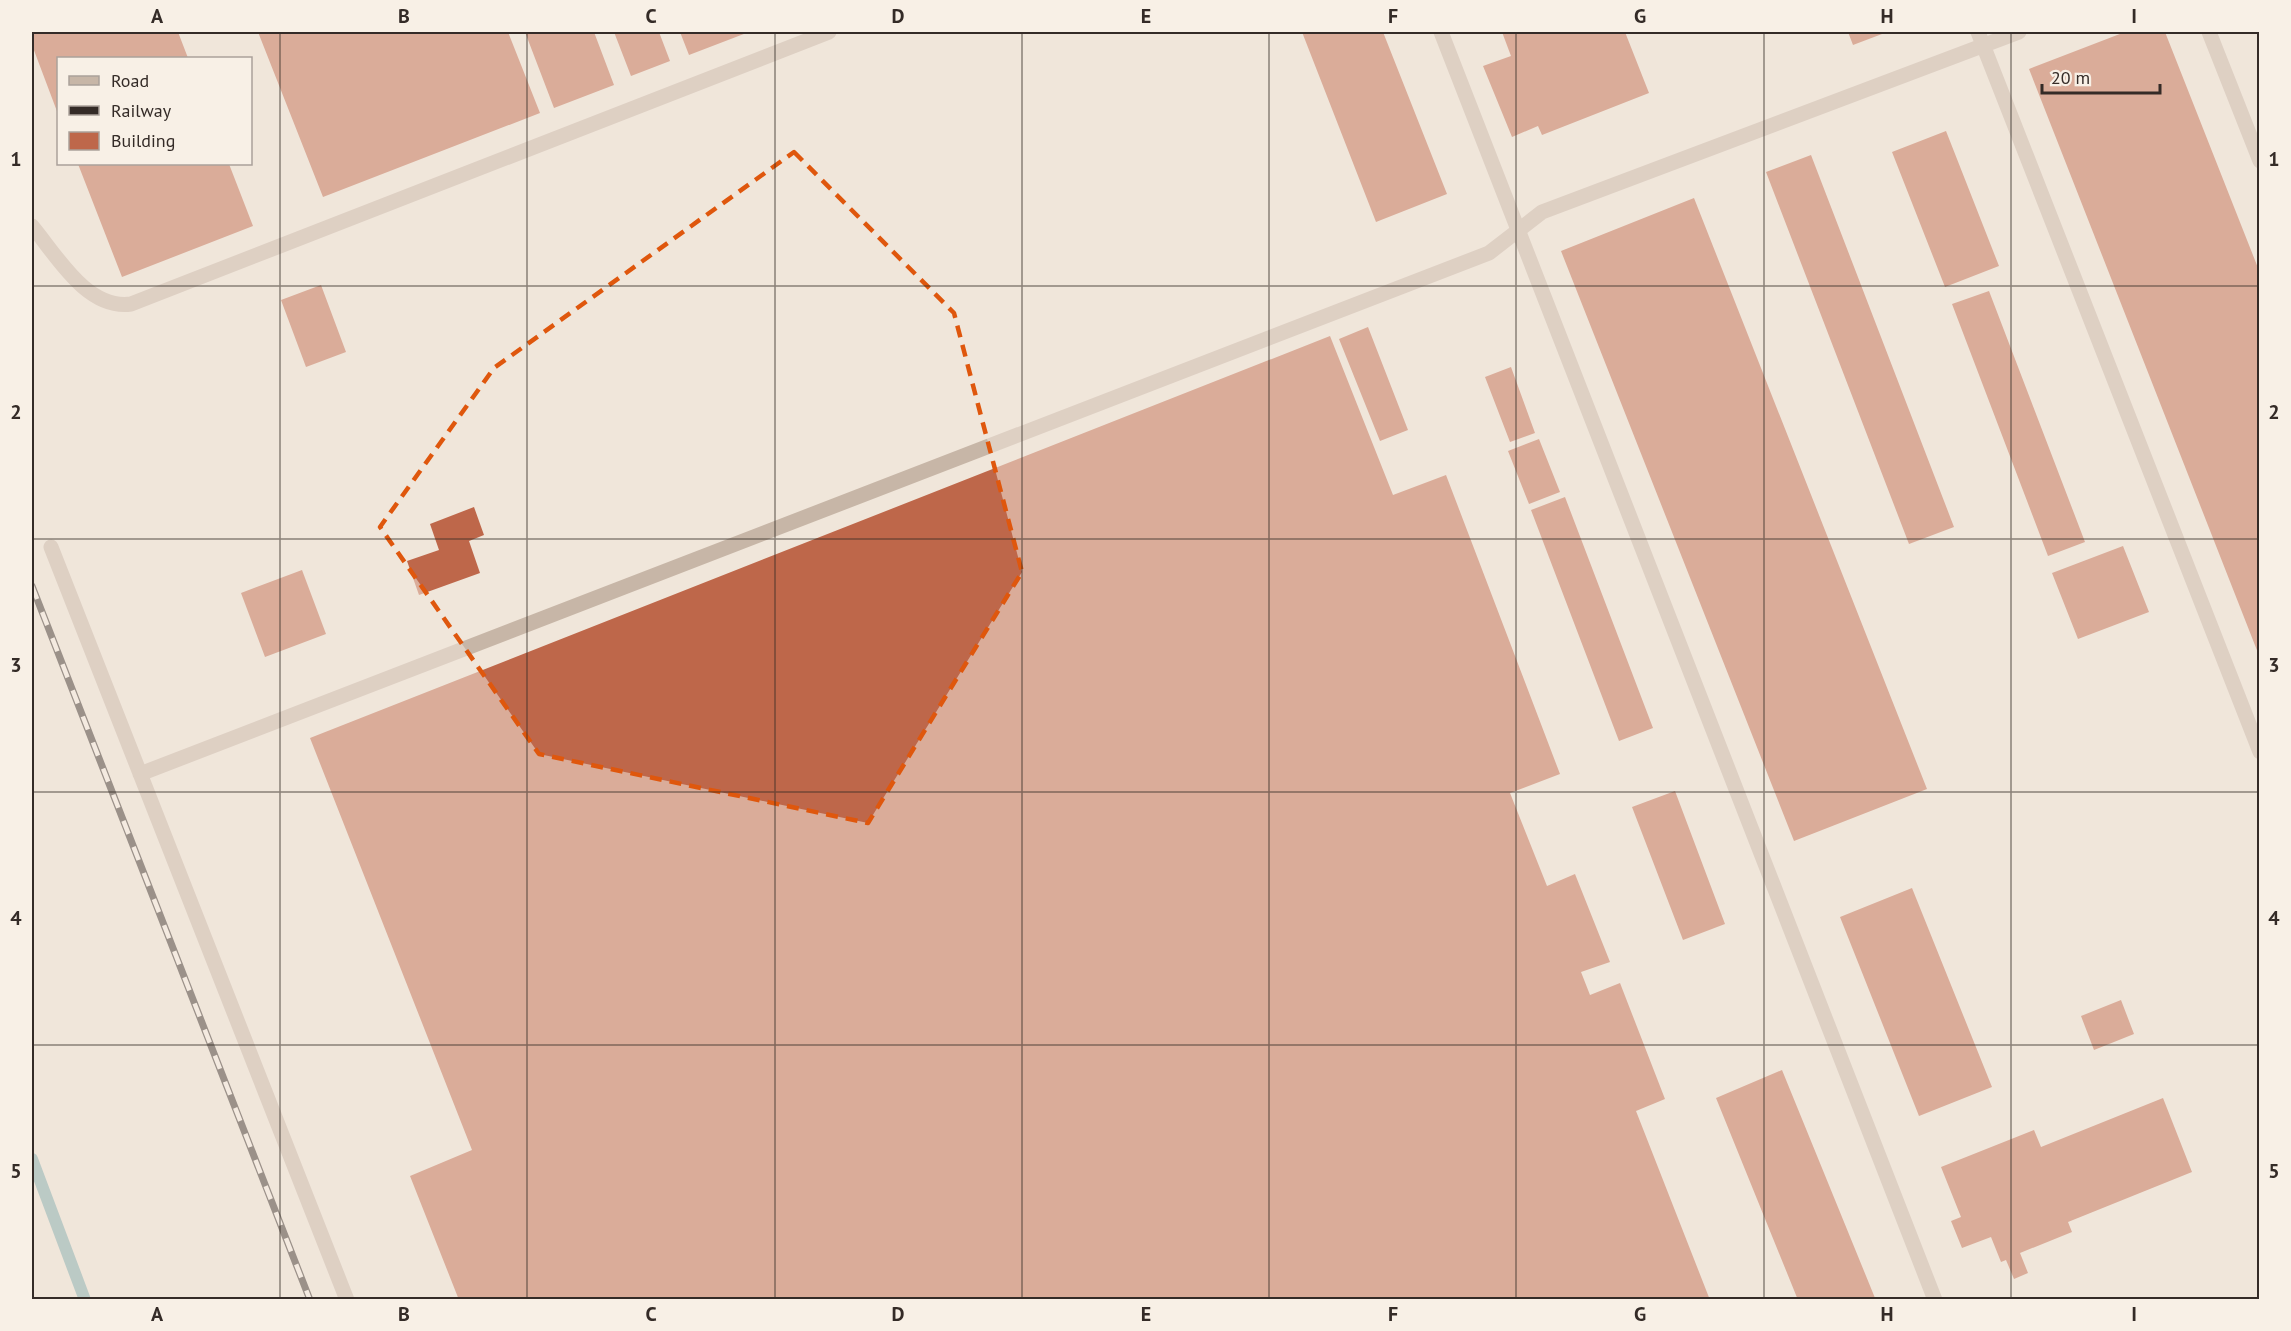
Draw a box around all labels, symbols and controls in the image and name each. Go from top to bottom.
text: A [151,3,164,29]
text: B [398,3,410,29]
text: C [645,3,657,29]
text: D [892,3,905,29]
text: E [1141,3,1151,29]
text: F [1388,3,1398,29]
text: G [1634,3,1646,29]
text: H [1880,3,1894,29]
text: I [2131,3,2137,29]
legend [57,57,252,165]
scale bar [2042,57,2160,95]
text: 20 m [2051,66,2090,89]
text: Road [111,69,149,92]
text: Railway [111,99,172,122]
text: Building [111,129,175,152]
text: 1 [10,146,22,172]
text: 1 [2268,146,2280,172]
text: 2 [10,399,22,425]
text: 2 [2268,399,2280,425]
text: 3 [10,652,22,678]
text: 3 [2268,652,2280,678]
text: 4 [10,905,22,931]
text: 4 [2268,905,2280,931]
text: 5 [10,1158,22,1184]
text: 5 [2268,1158,2280,1184]
text: A [151,1301,164,1327]
text: B [398,1301,410,1327]
text: C [645,1301,657,1327]
text: D [892,1301,905,1327]
text: E [1141,1301,1151,1327]
text: F [1388,1301,1398,1327]
text: G [1634,1301,1646,1327]
text: H [1880,1301,1894,1327]
text: I [2131,1301,2137,1327]

